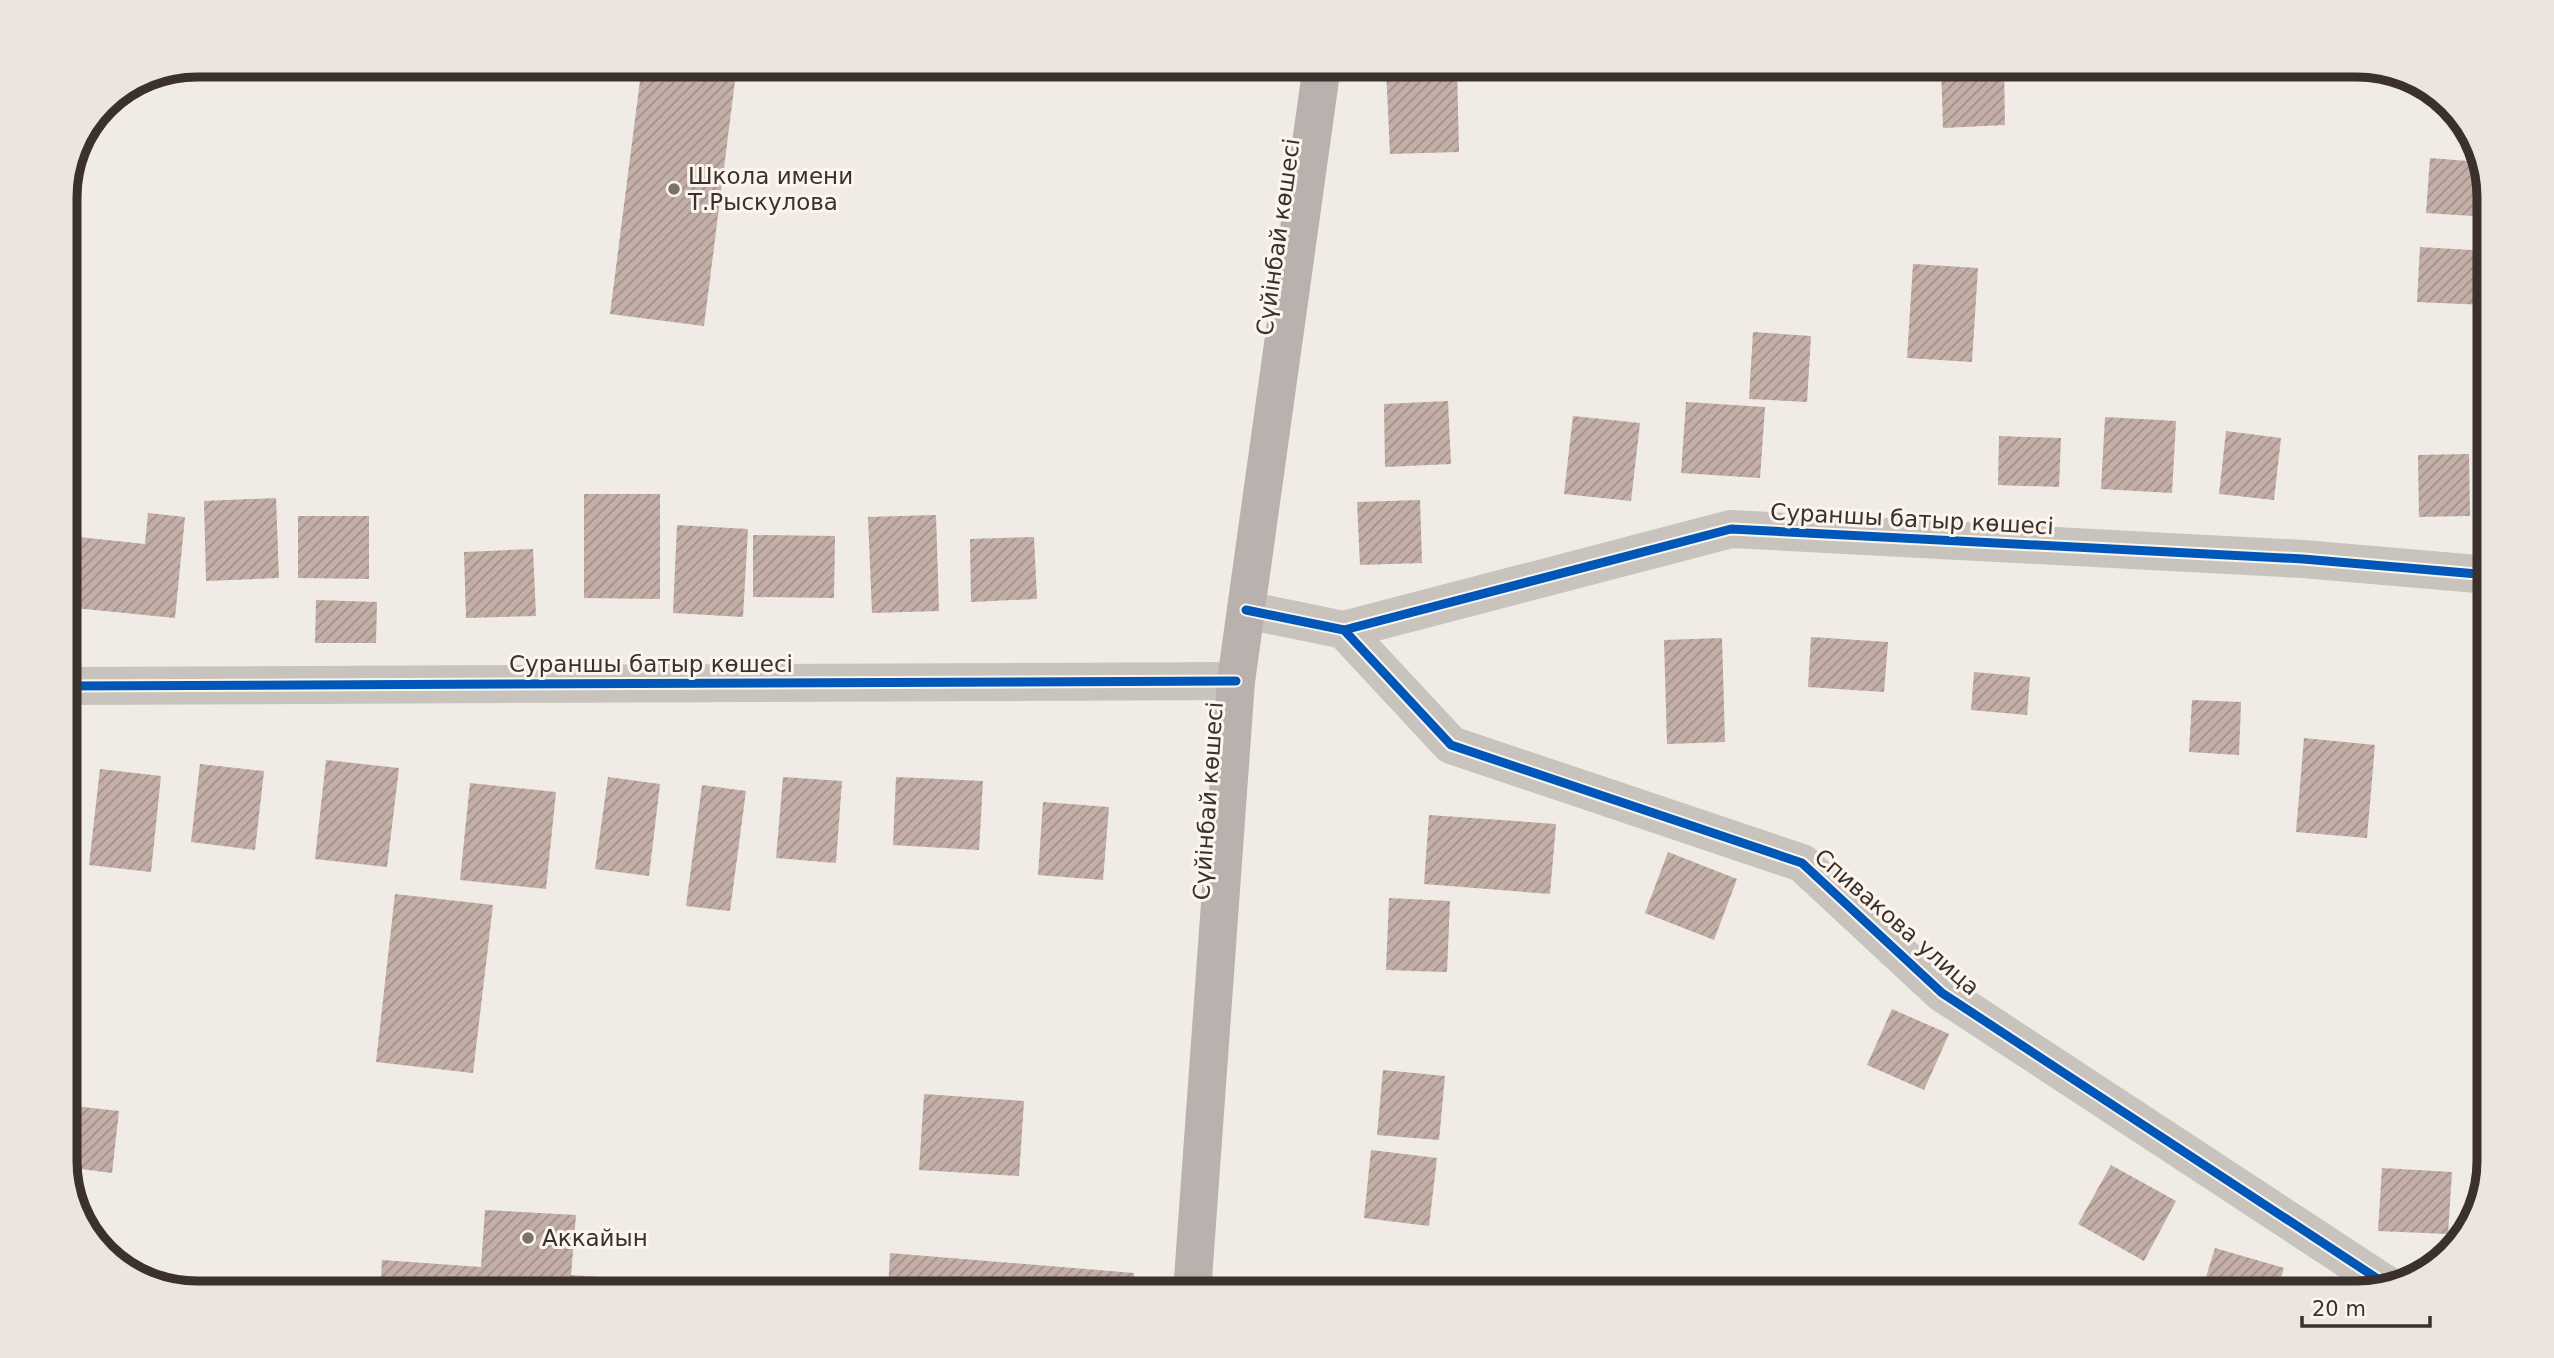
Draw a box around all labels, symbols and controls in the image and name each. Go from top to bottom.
street label: Сүйінбай көшесі [1251,137,1305,337]
place label: Школа имени Т.Рыскулова [687,163,853,215]
marker: Школа имени Т.Рыскулова [666,181,682,197]
street label: Сураншы батыр көшесі [1770,499,2054,539]
street label: Сураншы батыр көшесі [509,651,793,677]
street label: Сүйінбай көшесі [1188,701,1228,901]
street label: Спивакова улица [1809,843,1985,1001]
place label: Аккайын [542,1225,648,1251]
marker: Аккайын [520,1230,536,1246]
scale bar [2302,1284,2430,1328]
text: 20 m [2312,1297,2366,1321]

